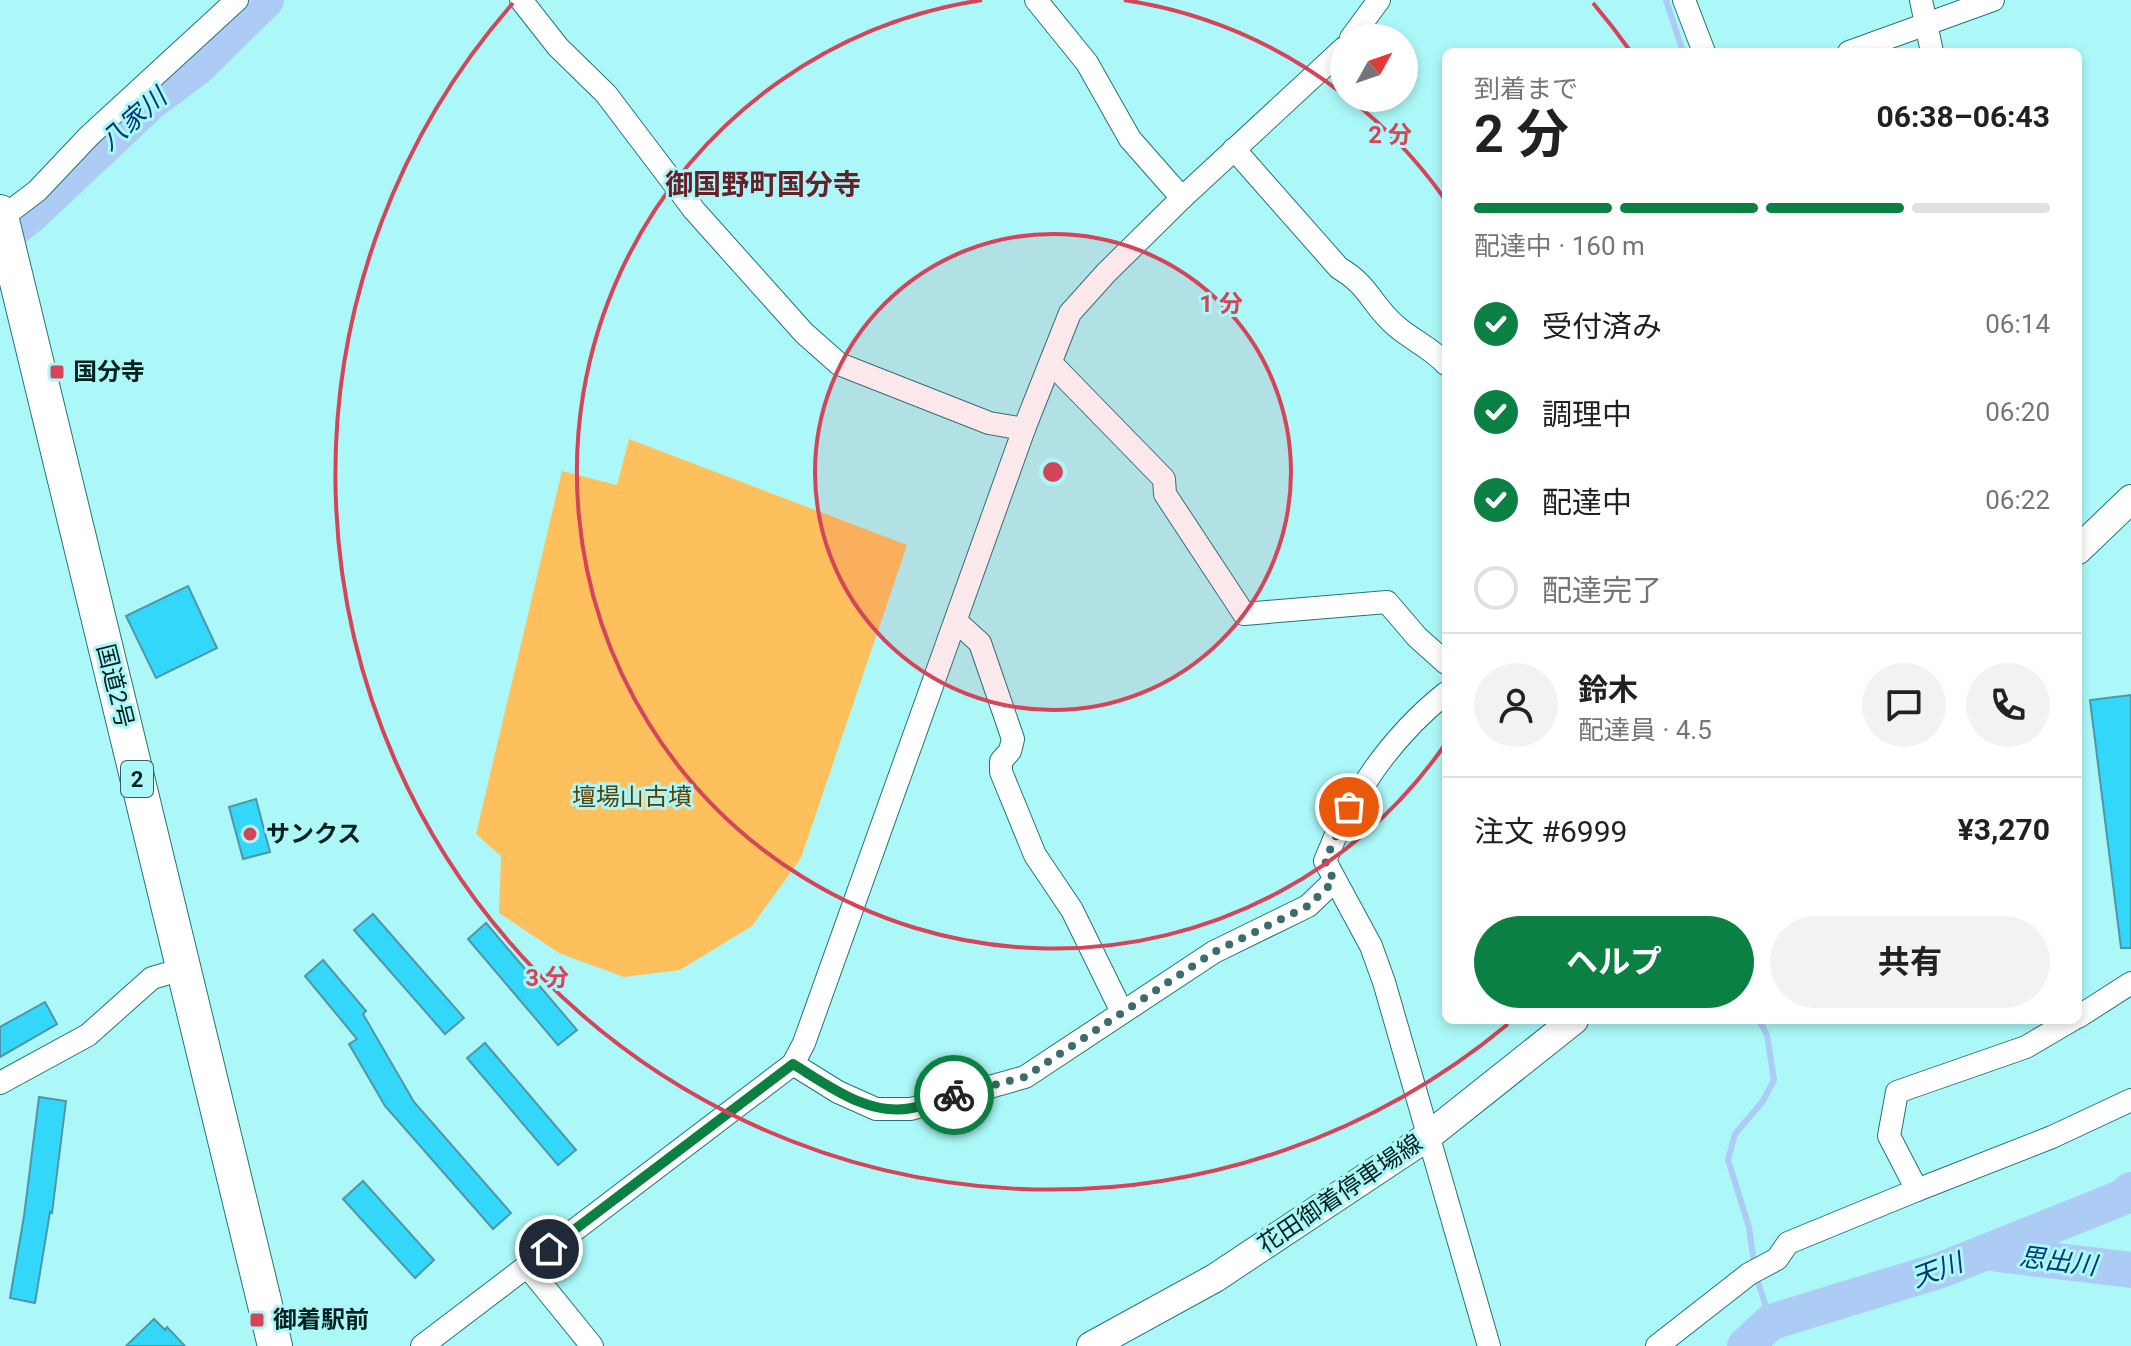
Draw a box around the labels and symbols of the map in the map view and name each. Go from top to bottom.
north arrow [1330,24,1418,112]
water label: 八家川 [94,80,175,156]
text: 2 分 [1368,121,1412,149]
district label: 御国野町国分寺 [665,168,861,201]
text: 1 分 [1199,290,1243,318]
place label: 国分寺 [73,358,145,386]
marker: 国分寺 [48,363,66,381]
centre of rings [1039,458,1067,486]
street label: 国道2号 [91,641,139,731]
road number: 2 [121,761,153,797]
pin [1315,773,1383,841]
park label: 壇場山古墳 [572,783,692,811]
place label: サンクス [266,820,361,848]
marker: サンクス [241,825,259,843]
text: 3 分 [525,964,569,992]
courier [914,1055,994,1135]
street label: 花田御着停車場線 [1253,1129,1427,1259]
pin [515,1215,583,1283]
water label: 思出川 [2017,1241,2102,1281]
water label: 天川 [1907,1246,1969,1293]
place label: 御着駅前 [273,1306,369,1334]
marker: 御着駅前 [248,1311,266,1329]

